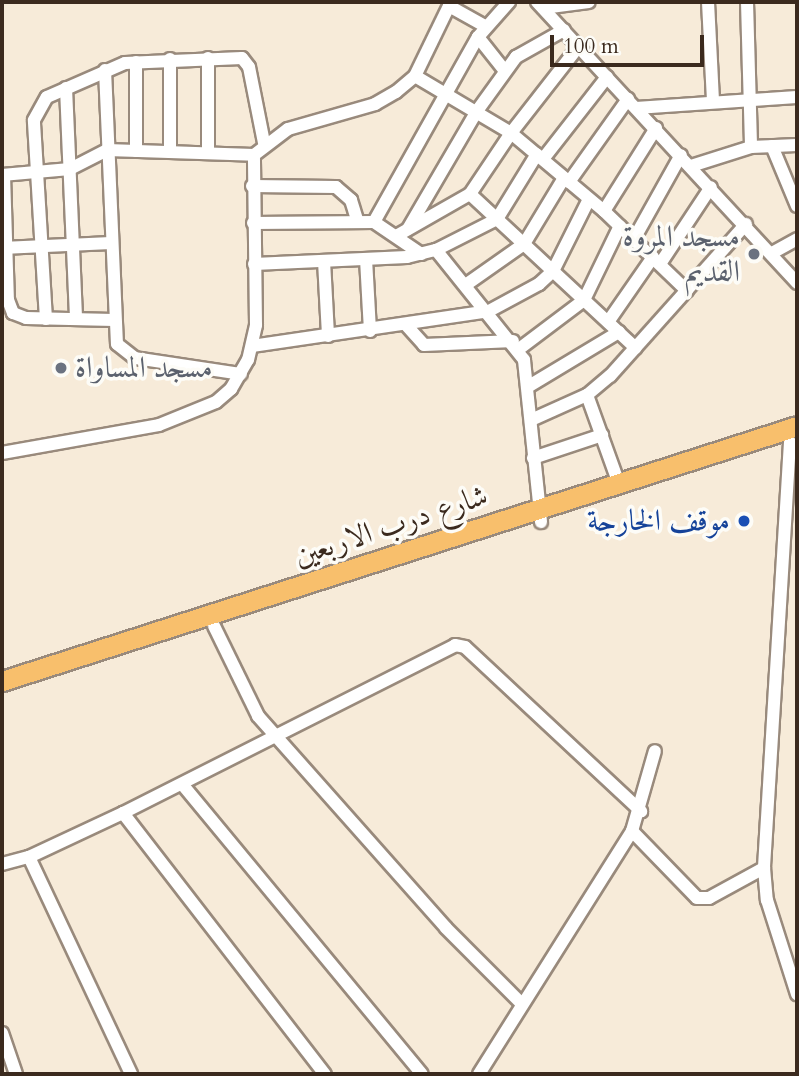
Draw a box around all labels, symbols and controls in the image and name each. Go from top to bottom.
scale bar [554,21,708,65]
text: 100 m [563,32,619,61]
place label: مسجد المروة القديم [623,219,740,290]
marker: مسجد المروة القديم [746,246,762,262]
place label: مسجد المساواة [75,350,213,386]
marker: مسجد المساواة [53,360,69,376]
street label: شارع درب الاربعين [290,478,492,574]
place label: موقف الخارجة [587,503,730,539]
marker: موقف الخارجة [736,513,752,529]

